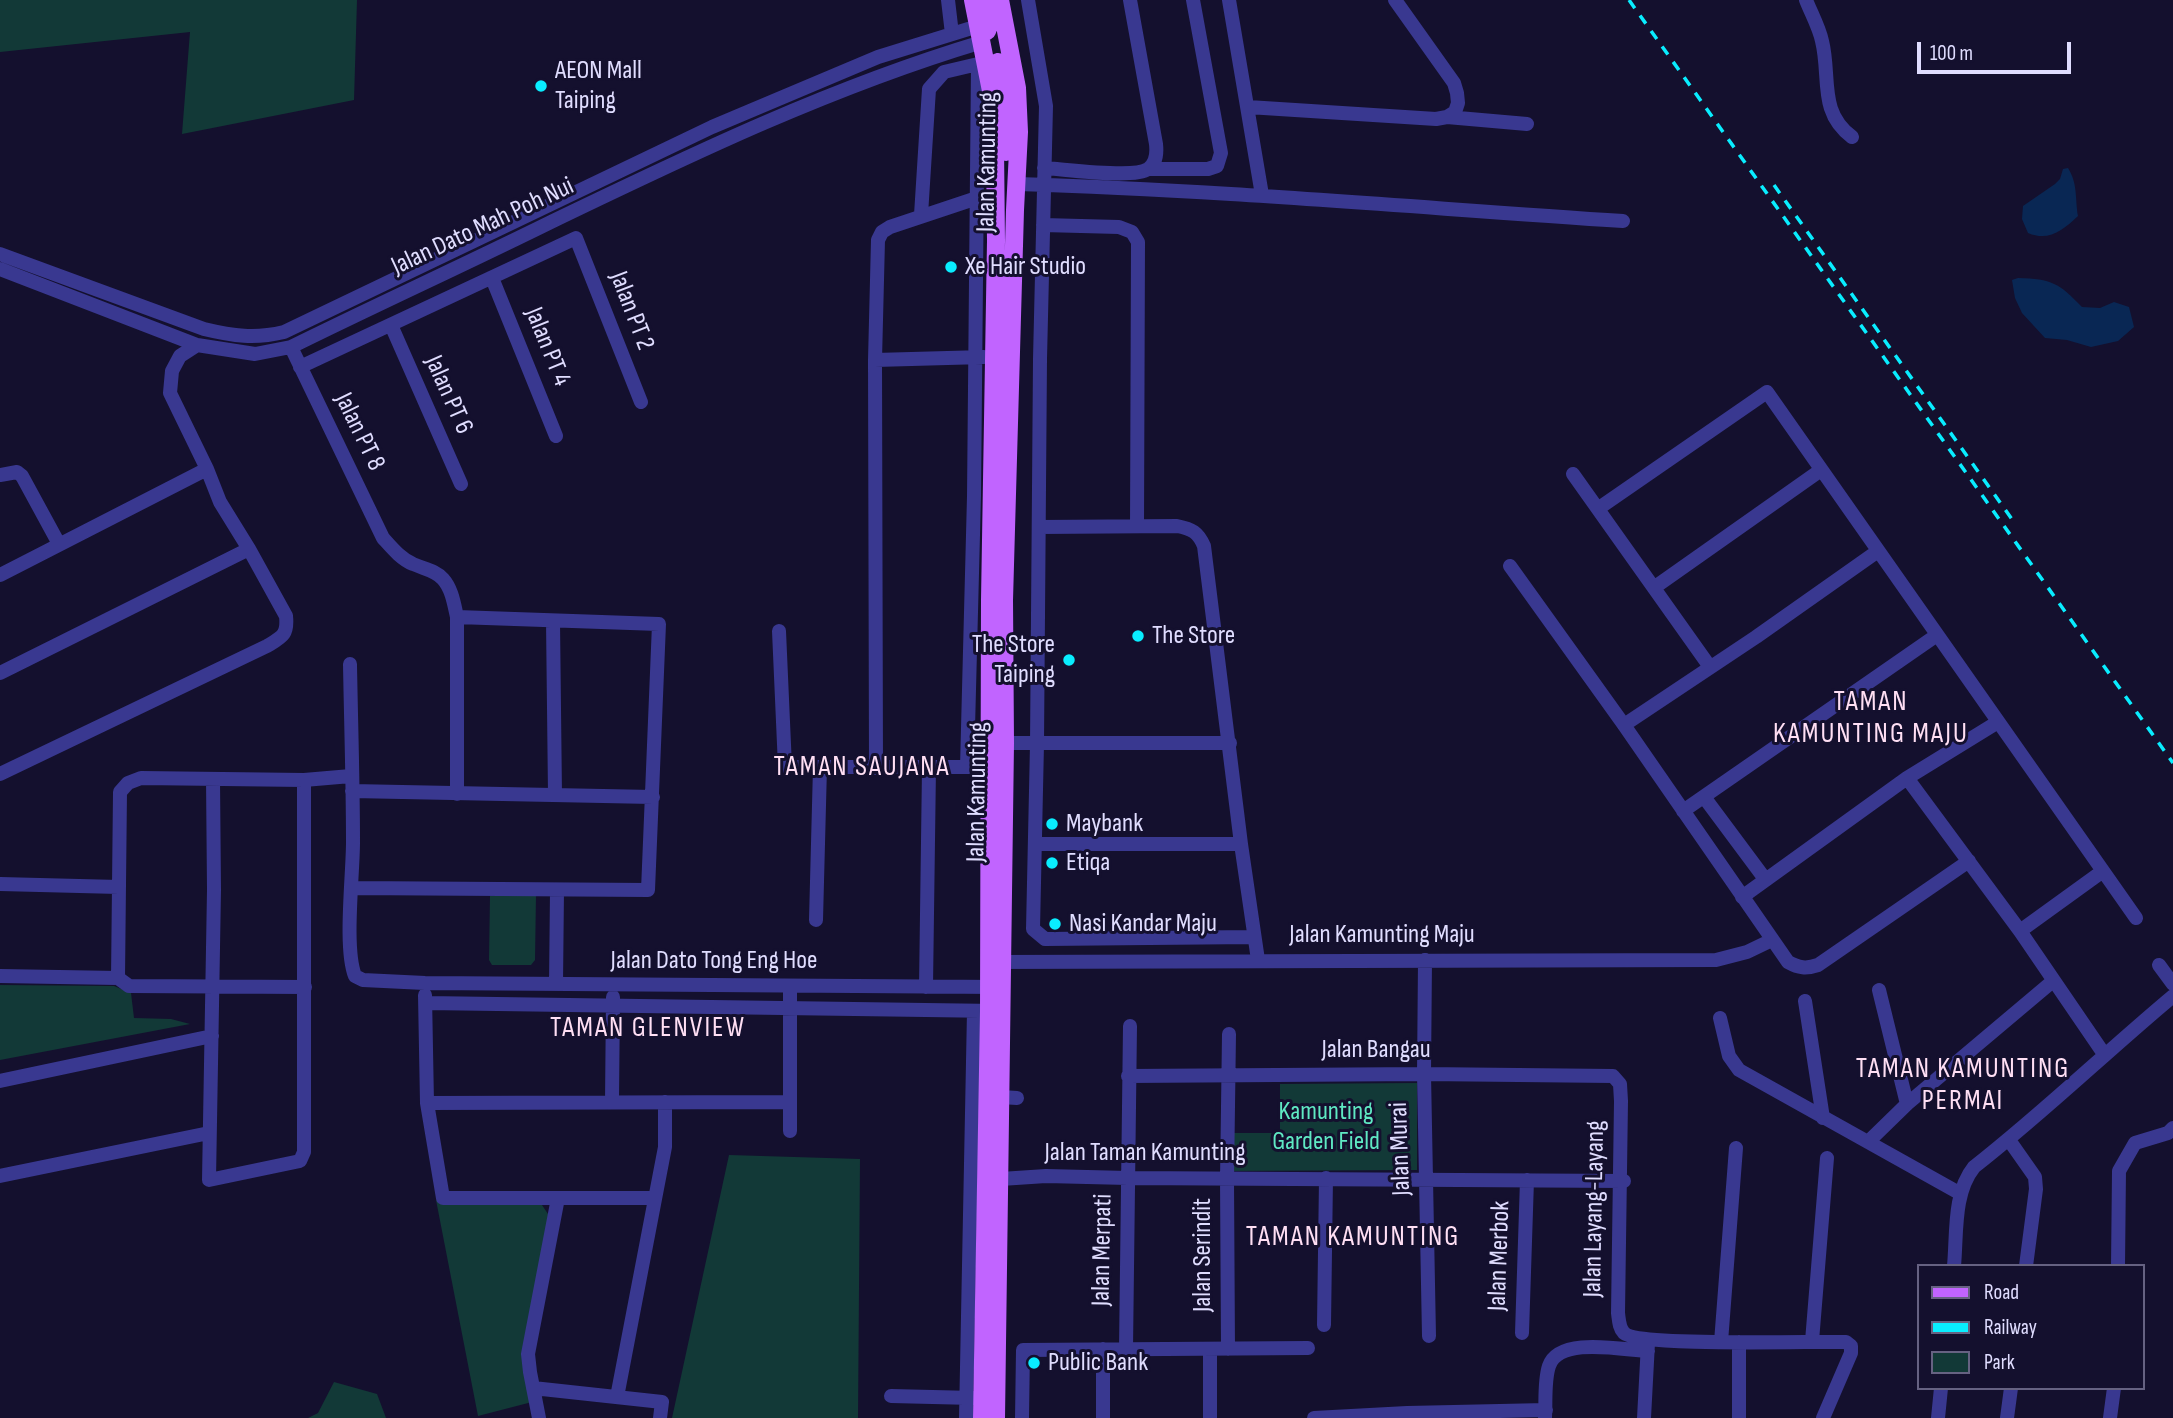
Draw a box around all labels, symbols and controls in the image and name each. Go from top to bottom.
scale bar [1921,28,2075,72]
text: 100 m [1930,41,1973,66]
place label: AEON Mall Taiping [555,55,642,116]
marker: AEON Mall Taiping [533,78,549,94]
street label: Jalan Kamunting [971,92,1005,232]
street label: Jalan Dato Mah Poh Nui [387,171,579,283]
place label: Xe Hair Studio [965,251,1086,283]
marker: Xe Hair Studio [943,259,959,275]
street label: Jalan PT 2 [602,267,660,355]
street label: Jalan PT 4 [517,303,577,391]
street label: Jalan PT 6 [417,351,479,439]
street label: Jalan PT 8 [327,388,391,476]
place label: The Store [1152,620,1235,652]
marker: The Store [1130,628,1146,644]
place label: The Store Taiping [972,629,1055,690]
marker: The Store Taiping [1061,652,1077,668]
district label: TAMAN KAMUNTING MAJU [1775,686,1967,752]
street label: Jalan Kamunting [961,722,995,862]
district label: TAMAN SAUJANA [775,751,949,785]
place label: Maybank [1066,808,1143,840]
marker: Maybank [1044,816,1060,832]
place label: Etiqa [1066,847,1110,879]
marker: Etiqa [1044,855,1060,871]
place label: Nasi Kandar Maju [1069,908,1217,940]
marker: Nasi Kandar Maju [1047,916,1063,932]
street label: Jalan Kamunting Maju [1289,919,1475,951]
street label: Jalan Dato Tong Eng Hoe [611,945,817,977]
district label: TAMAN GLENVIEW [552,1012,744,1046]
street label: Jalan Bangau [1321,1034,1431,1066]
district label: TAMAN KAMUNTING PERMAI [1858,1053,2068,1119]
park label: Kamunting Garden Field [1272,1096,1380,1158]
street label: Jalan Murai [1384,1102,1418,1196]
street label: Jalan Layang-Layang [1578,1120,1612,1298]
street label: Jalan Taman Kamunting [1044,1137,1246,1169]
street label: Jalan Merpati [1086,1194,1120,1306]
street label: Jalan Serindit [1187,1198,1219,1312]
street label: Jalan Merbok [1482,1200,1518,1312]
district label: TAMAN KAMUNTING [1248,1221,1458,1255]
legend [1918,1264,2145,1390]
text: Road [1984,1280,2019,1305]
text: Railway [1984,1315,2037,1340]
place label: Public Bank [1048,1347,1148,1379]
text: Park [1984,1350,2015,1375]
marker: Public Bank [1026,1355,1042,1371]

